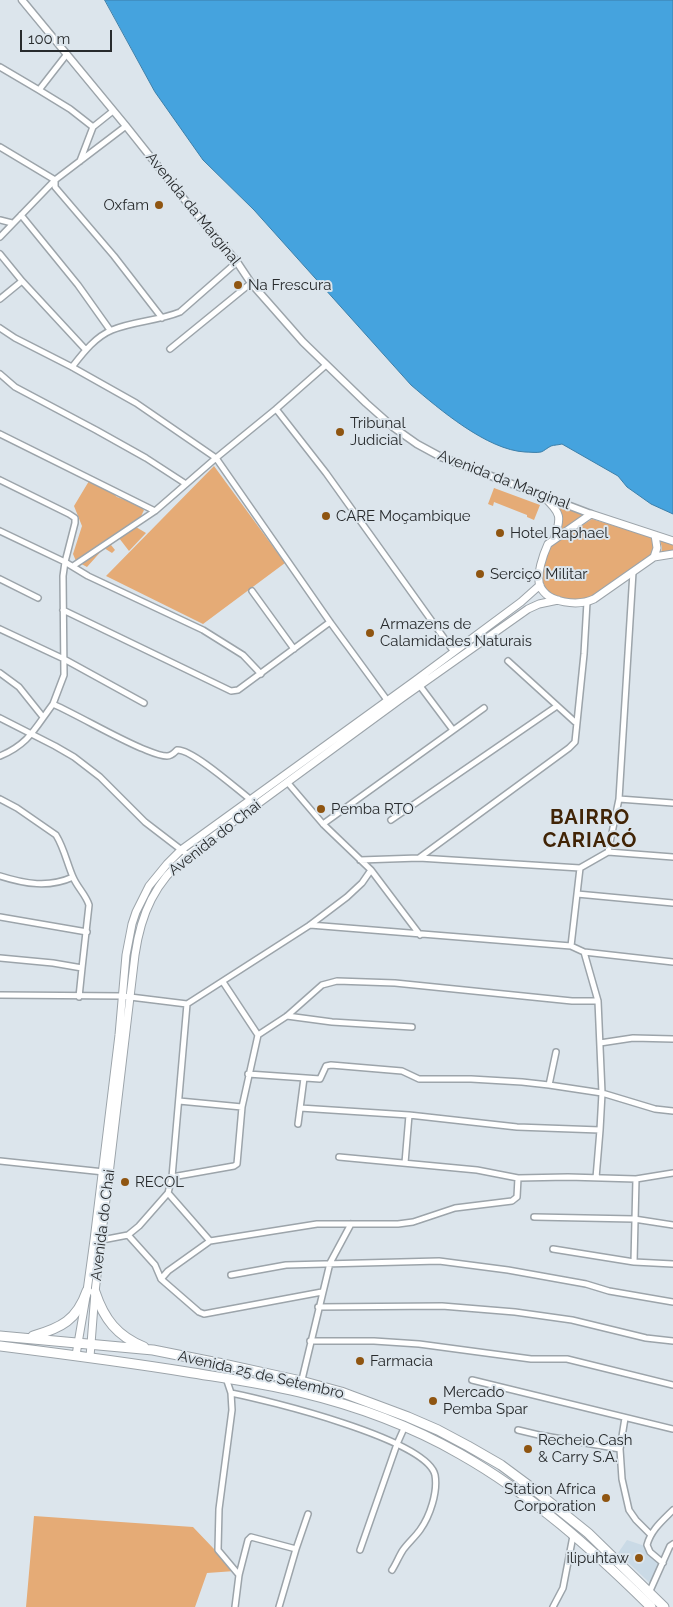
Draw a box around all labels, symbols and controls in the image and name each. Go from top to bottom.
scale bar [22,20,115,52]
text: 100 m [28,30,70,48]
street label: Avenida da Marginal [142,149,244,269]
place label: Oxfam [103,196,149,214]
marker: Oxfam [153,199,165,211]
place label: Na Frescura [248,276,331,294]
marker: Na Frescura [232,279,244,291]
place label: Tribunal Judicial [350,414,406,449]
marker: Tribunal Judicial [334,426,346,438]
street label: Avenida da Marginal [435,446,573,514]
place label: CARE Moçambique [336,507,471,525]
marker: CARE Moçambique [320,510,332,522]
place label: Hotel Raphael [510,524,608,542]
marker: Hotel Raphael [494,527,506,539]
place label: Serciço Militar [490,565,588,583]
marker: Serciço Militar [474,568,486,580]
place label: Armazens de Calamidades Naturais [380,615,532,650]
marker: Armazens de Calamidades Naturais [364,627,376,639]
street label: Avenida do Chai [165,796,265,880]
place label: Pemba RTO [331,800,414,818]
marker: Pemba RTO [315,803,327,815]
district label: BAIRRO CARIACÓ [542,806,638,853]
street label: Avenida do Chai [87,1168,119,1282]
place label: RECOL [135,1173,184,1191]
marker: RECOL [119,1176,131,1188]
street label: Avenida 25 de Setembro [176,1347,346,1403]
place label: Farmacia [370,1352,433,1370]
marker: Farmacia [354,1355,366,1367]
place label: Mercado Pemba Spar [443,1383,528,1418]
marker: Mercado Pemba Spar [427,1395,439,1407]
place label: Recheio Cash & Carry S.A. [538,1431,633,1466]
marker: Recheio Cash & Carry S.A. [522,1443,534,1455]
place label: Station Africa Corporation [504,1480,596,1515]
marker: Station Africa Corporation [600,1492,612,1504]
place label: ilipuhtaw [566,1549,629,1567]
marker: ilipuhtaw [633,1552,645,1564]

